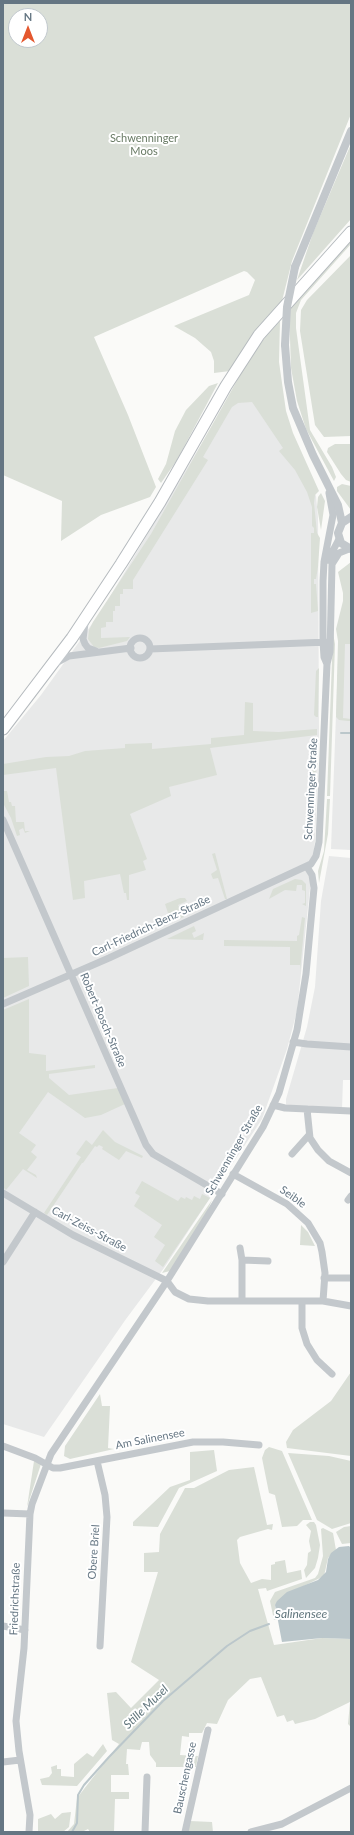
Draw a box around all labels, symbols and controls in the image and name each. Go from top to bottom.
north arrow [8,8,48,48]
text: N [24,10,32,23]
park label: Schwenninger Moos [110,131,178,157]
street label: Schwenninger Straße [302,738,320,840]
street label: Carl-Friedrich-Benz-Straße [90,893,212,959]
street label: Robert-Bosch-Straße [77,971,129,1069]
street label: Schwenninger Straße [203,1102,265,1198]
street label: Seible [277,1183,309,1211]
street label: Carl-Zeiss-Straße [49,1204,129,1254]
street label: Am Salinensee [114,1426,186,1452]
street label: Obere Briel [85,1524,103,1580]
street label: Friedrichstraße [7,1562,23,1636]
water label: Salinensee [275,1607,327,1621]
water label: Stille Musel [121,1682,171,1732]
street label: Bauschengasse [171,1741,199,1815]

